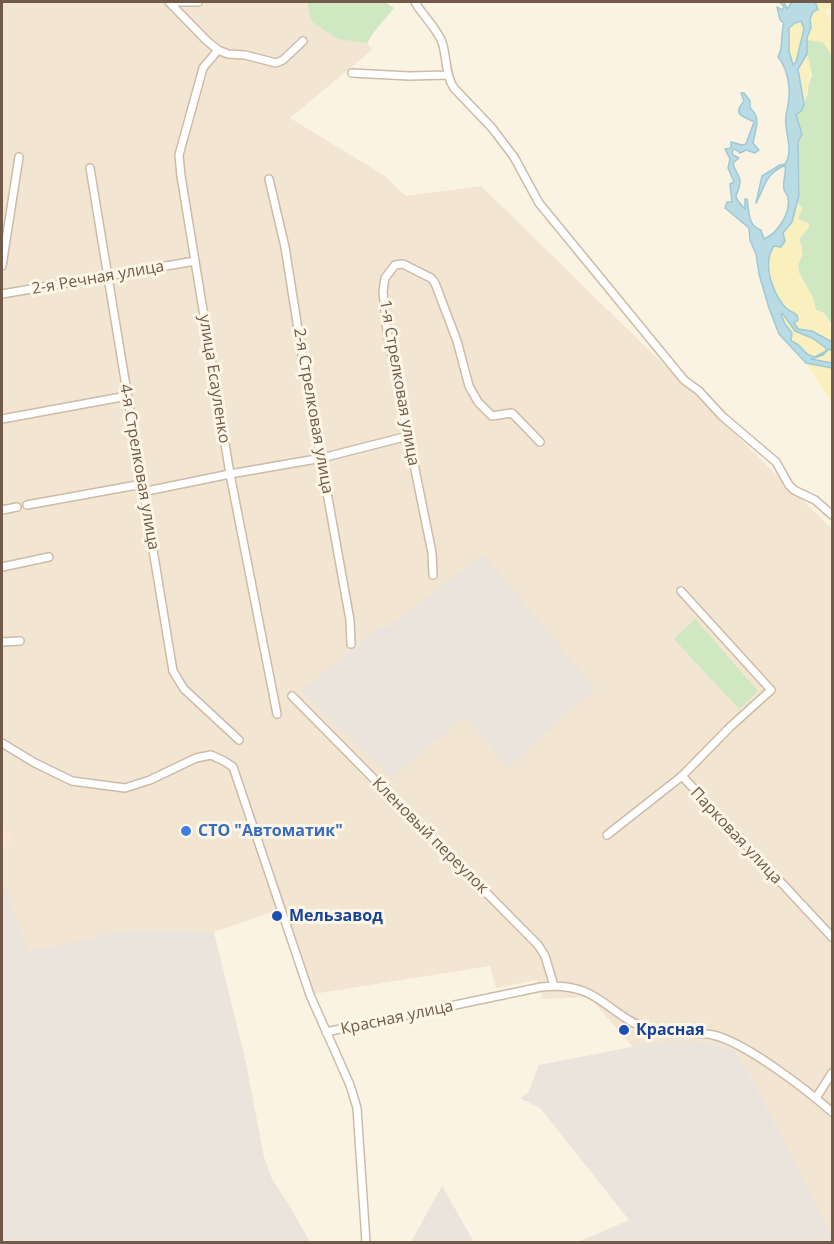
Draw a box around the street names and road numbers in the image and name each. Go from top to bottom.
street label: 2-я Речная улица [30,257,166,299]
street label: 1-я Стрелковая улица [375,299,423,467]
street label: улица Есауленко [194,313,234,445]
street label: 2-я Стрелковая улица [289,327,337,495]
street label: 4-я Стрелковая улица [115,383,163,551]
street label: Кленовый переулок [368,774,492,898]
street label: Парковая улица [686,784,786,888]
street label: Красная улица [339,997,455,1039]

